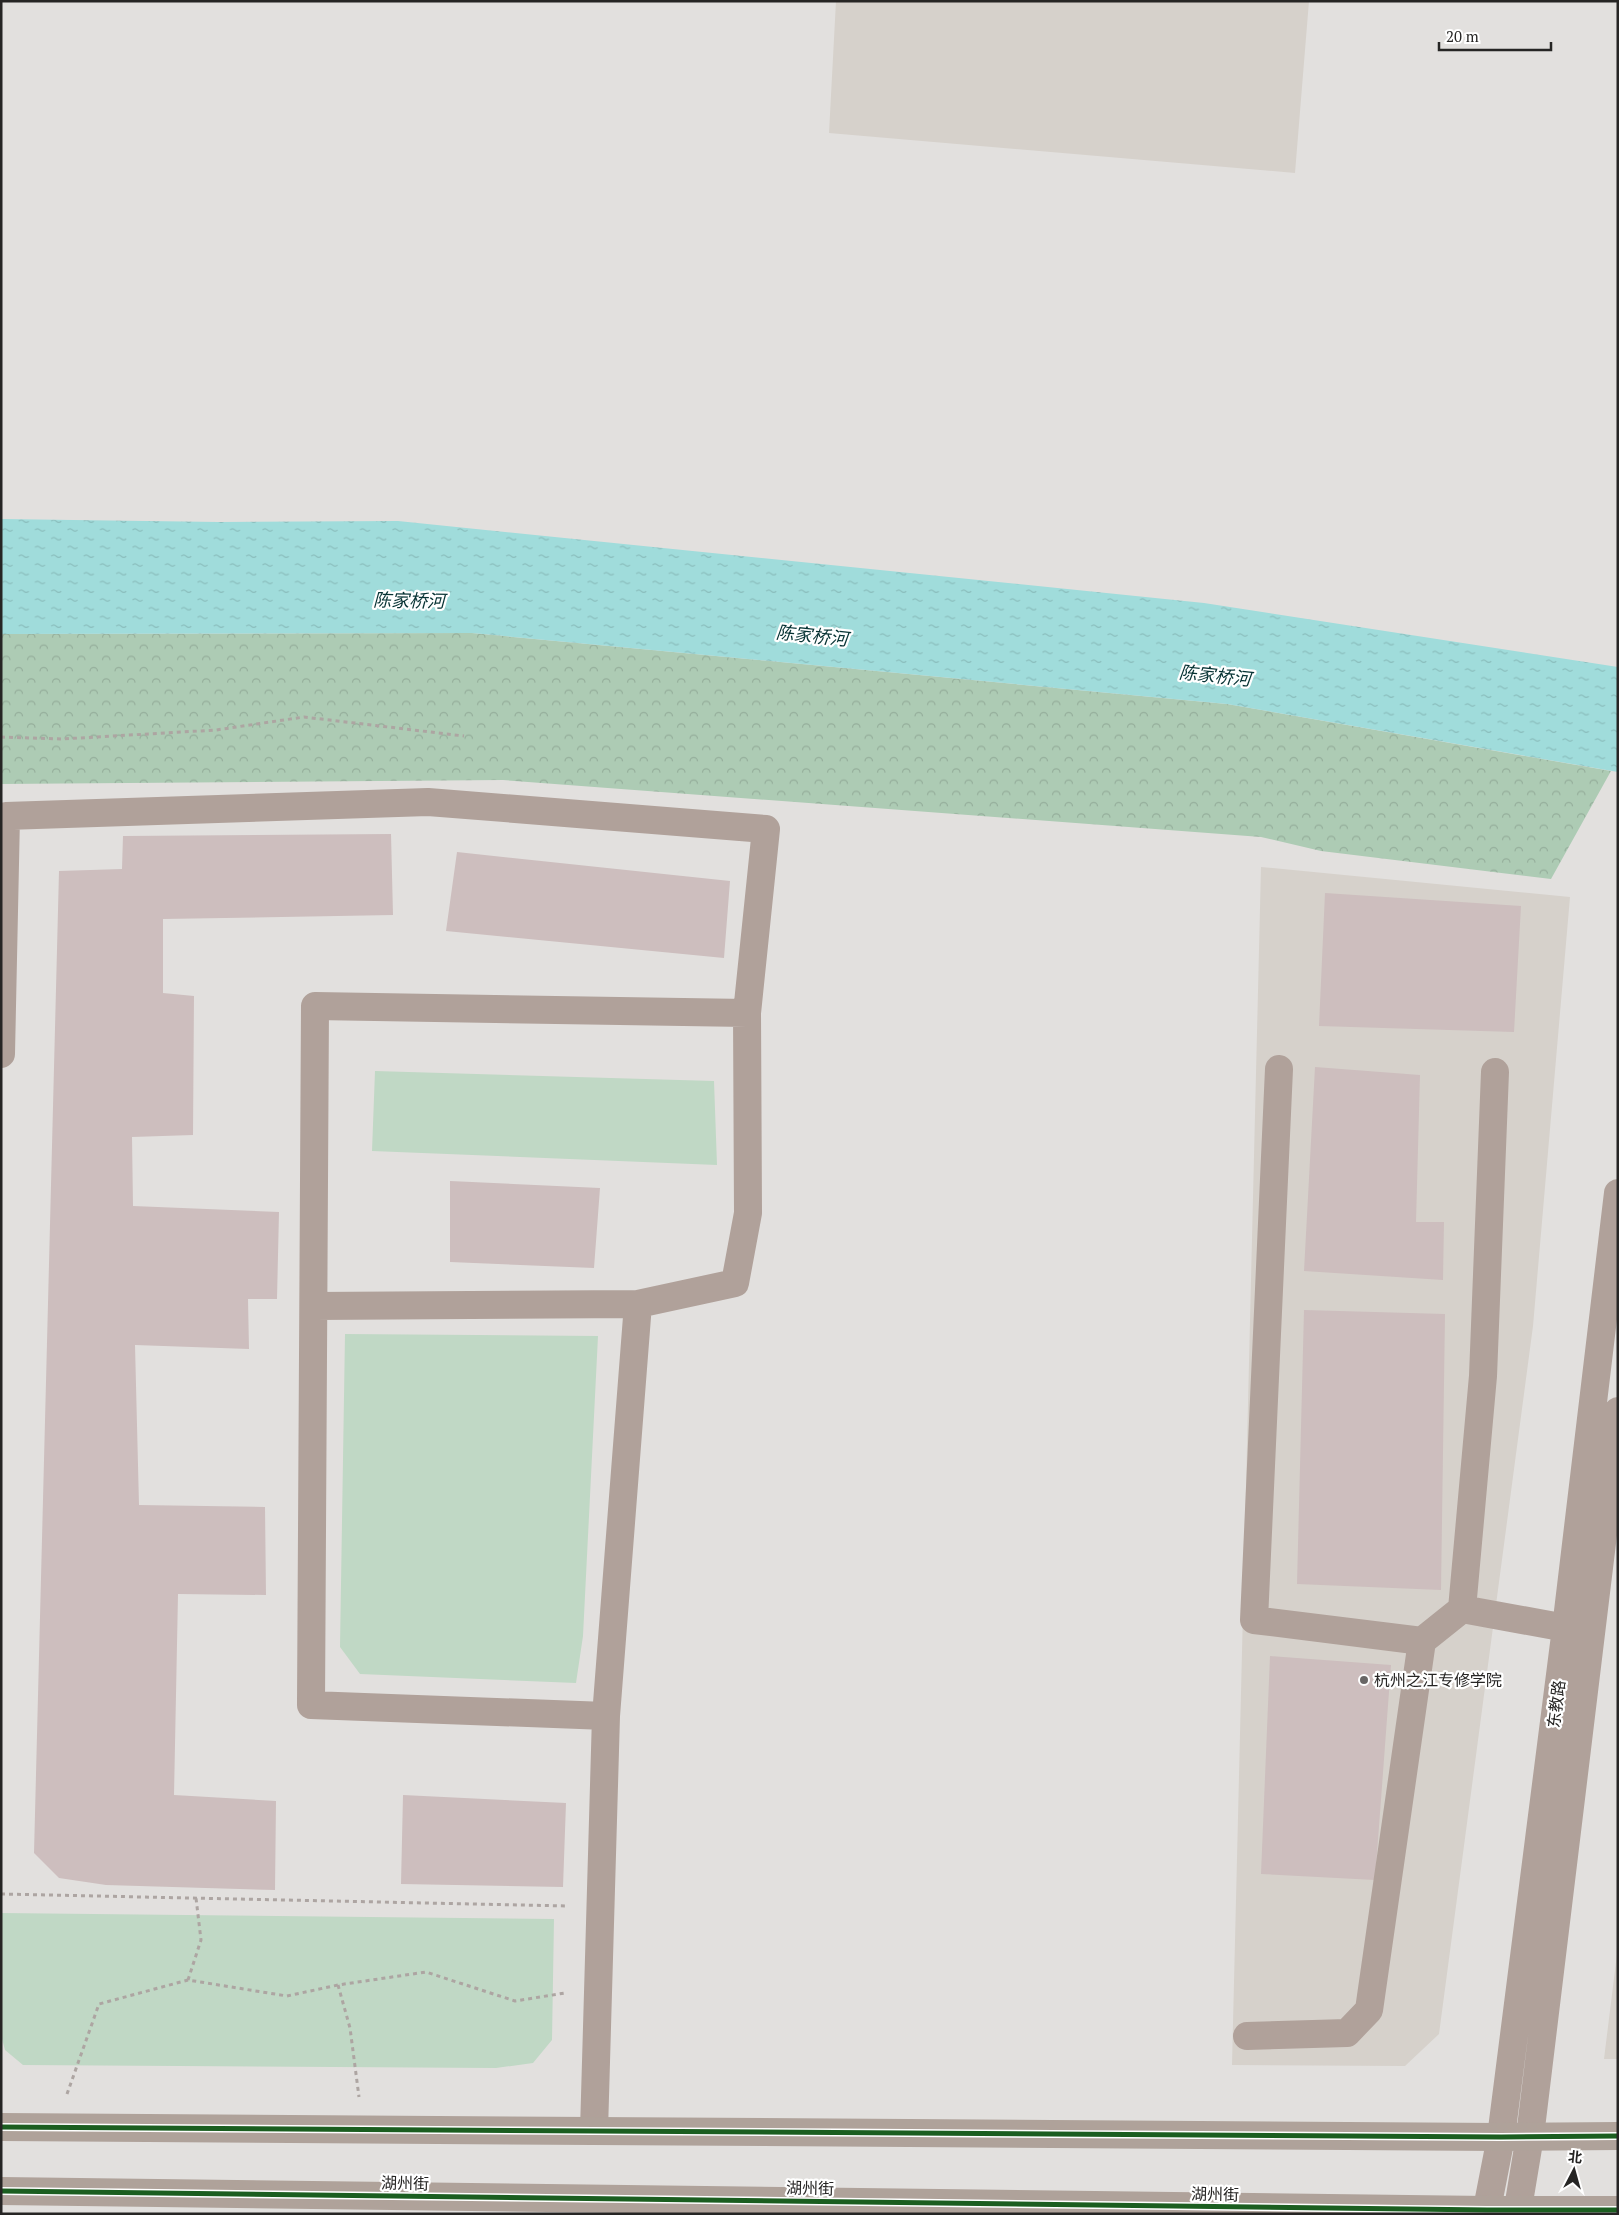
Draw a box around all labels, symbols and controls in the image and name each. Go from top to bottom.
scale bar [1439,20,1552,52]
text: 20 m [1446,26,1479,46]
water label: 陈家桥河 [373,587,448,613]
water label: 陈家桥河 [775,619,852,651]
water label: 陈家桥河 [1178,659,1255,691]
place label: 杭州之江专修学院 [1374,1669,1502,1691]
marker: 杭州之江专修学院 [1358,1674,1370,1686]
street label: 东教路 [1542,1679,1570,1729]
north arrow [1549,2145,1599,2195]
text: 北 [1567,2146,1583,2167]
street label: 湖州街 [381,2172,429,2194]
street label: 湖州街 [786,2177,834,2199]
street label: 湖州街 [1191,2183,1239,2205]

